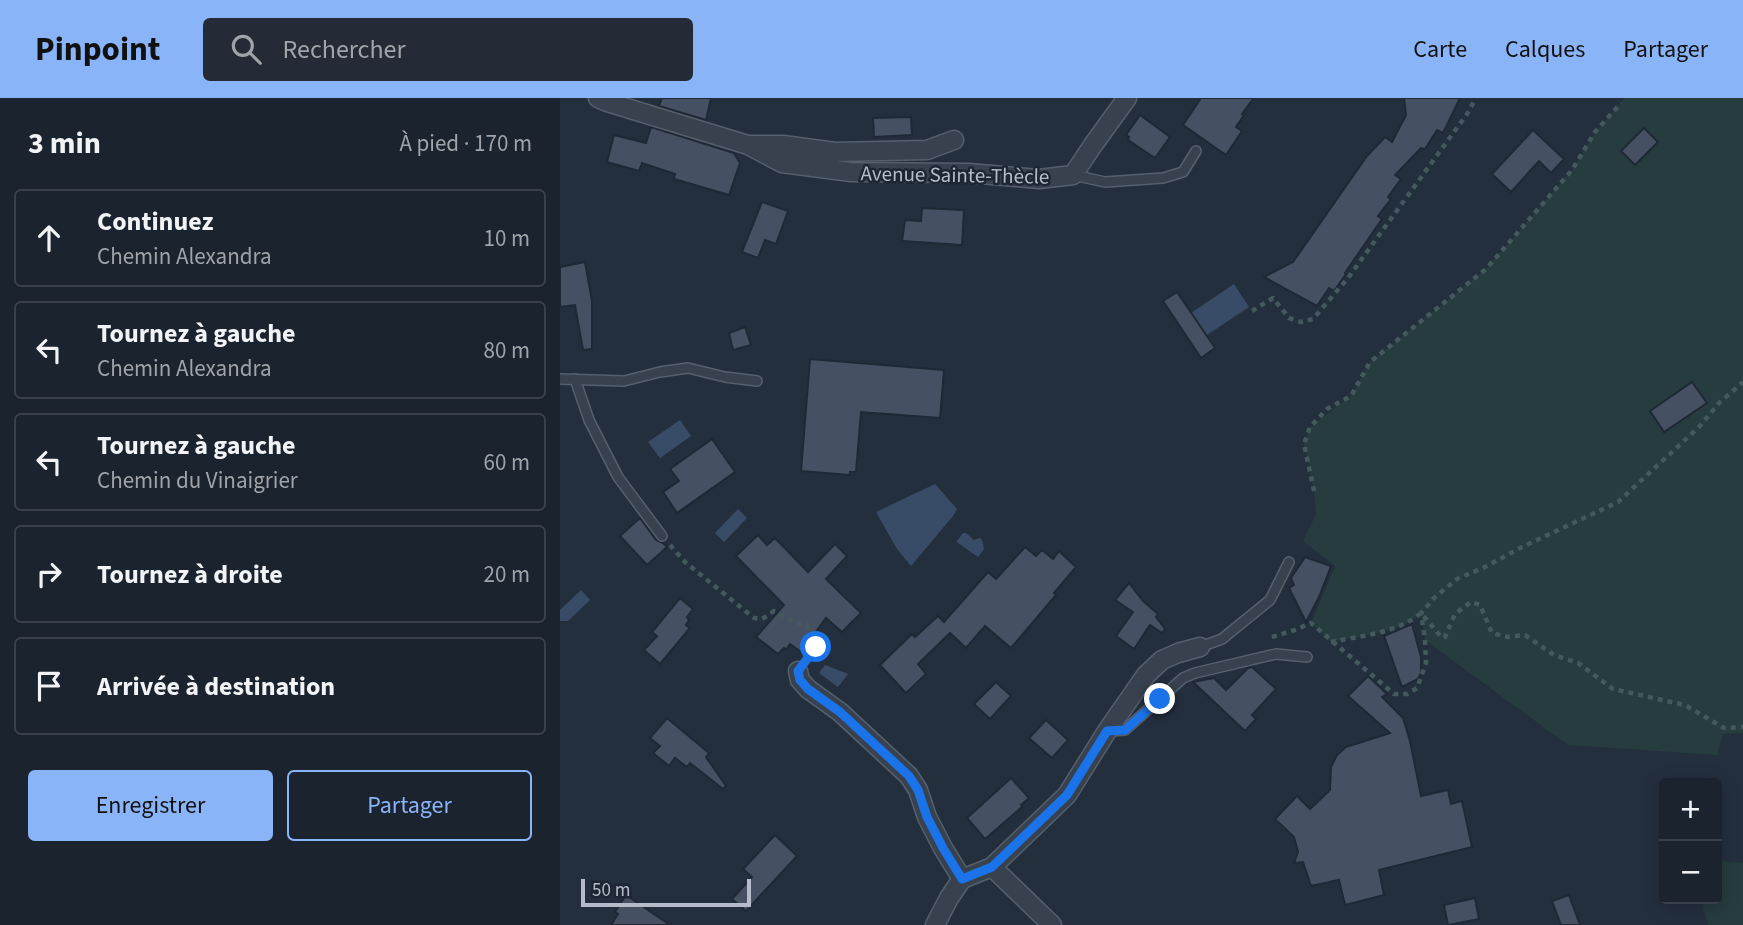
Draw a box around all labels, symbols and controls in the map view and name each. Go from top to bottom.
search box [203,18,693,81]
text: Pinpoint [35,26,161,73]
icon: search [227,30,265,68]
text: Rechercher [283,31,406,68]
text: Carte [1413,32,1467,67]
text: Calques [1505,32,1585,67]
text: Partager [1623,32,1708,67]
text: 3 min [28,122,101,165]
text: À pied · 170 m [399,127,532,160]
street label: Avenue Sainte-Thècle [860,158,1050,192]
text: Continuez [97,203,213,240]
icon: ahead [30,219,68,257]
text: 10 m [483,222,530,255]
text: Chemin Alexandra [97,240,272,273]
text: Tournez à gauche [97,315,296,352]
icon: left [30,331,68,369]
text: 80 m [483,334,530,367]
text: Chemin Alexandra [97,352,272,385]
text: Tournez à gauche [97,427,296,464]
icon: left [30,443,68,481]
text: 60 m [483,446,530,479]
text: Chemin du Vinaigrier [97,464,298,497]
icon: right [30,555,68,593]
text: Tournez à droite [97,556,283,593]
text: 20 m [483,558,530,591]
route start [800,631,831,662]
icon: arrive [30,667,68,705]
text: Arrivée à destination [97,668,335,705]
route end [1144,683,1175,714]
button: Enregistrer [28,770,273,841]
button: Partager [287,770,532,841]
map controls [1659,778,1722,904]
button: + [1659,778,1722,841]
button: − [1659,841,1722,904]
scale bar [581,876,751,908]
text: 50 m [592,877,630,904]

